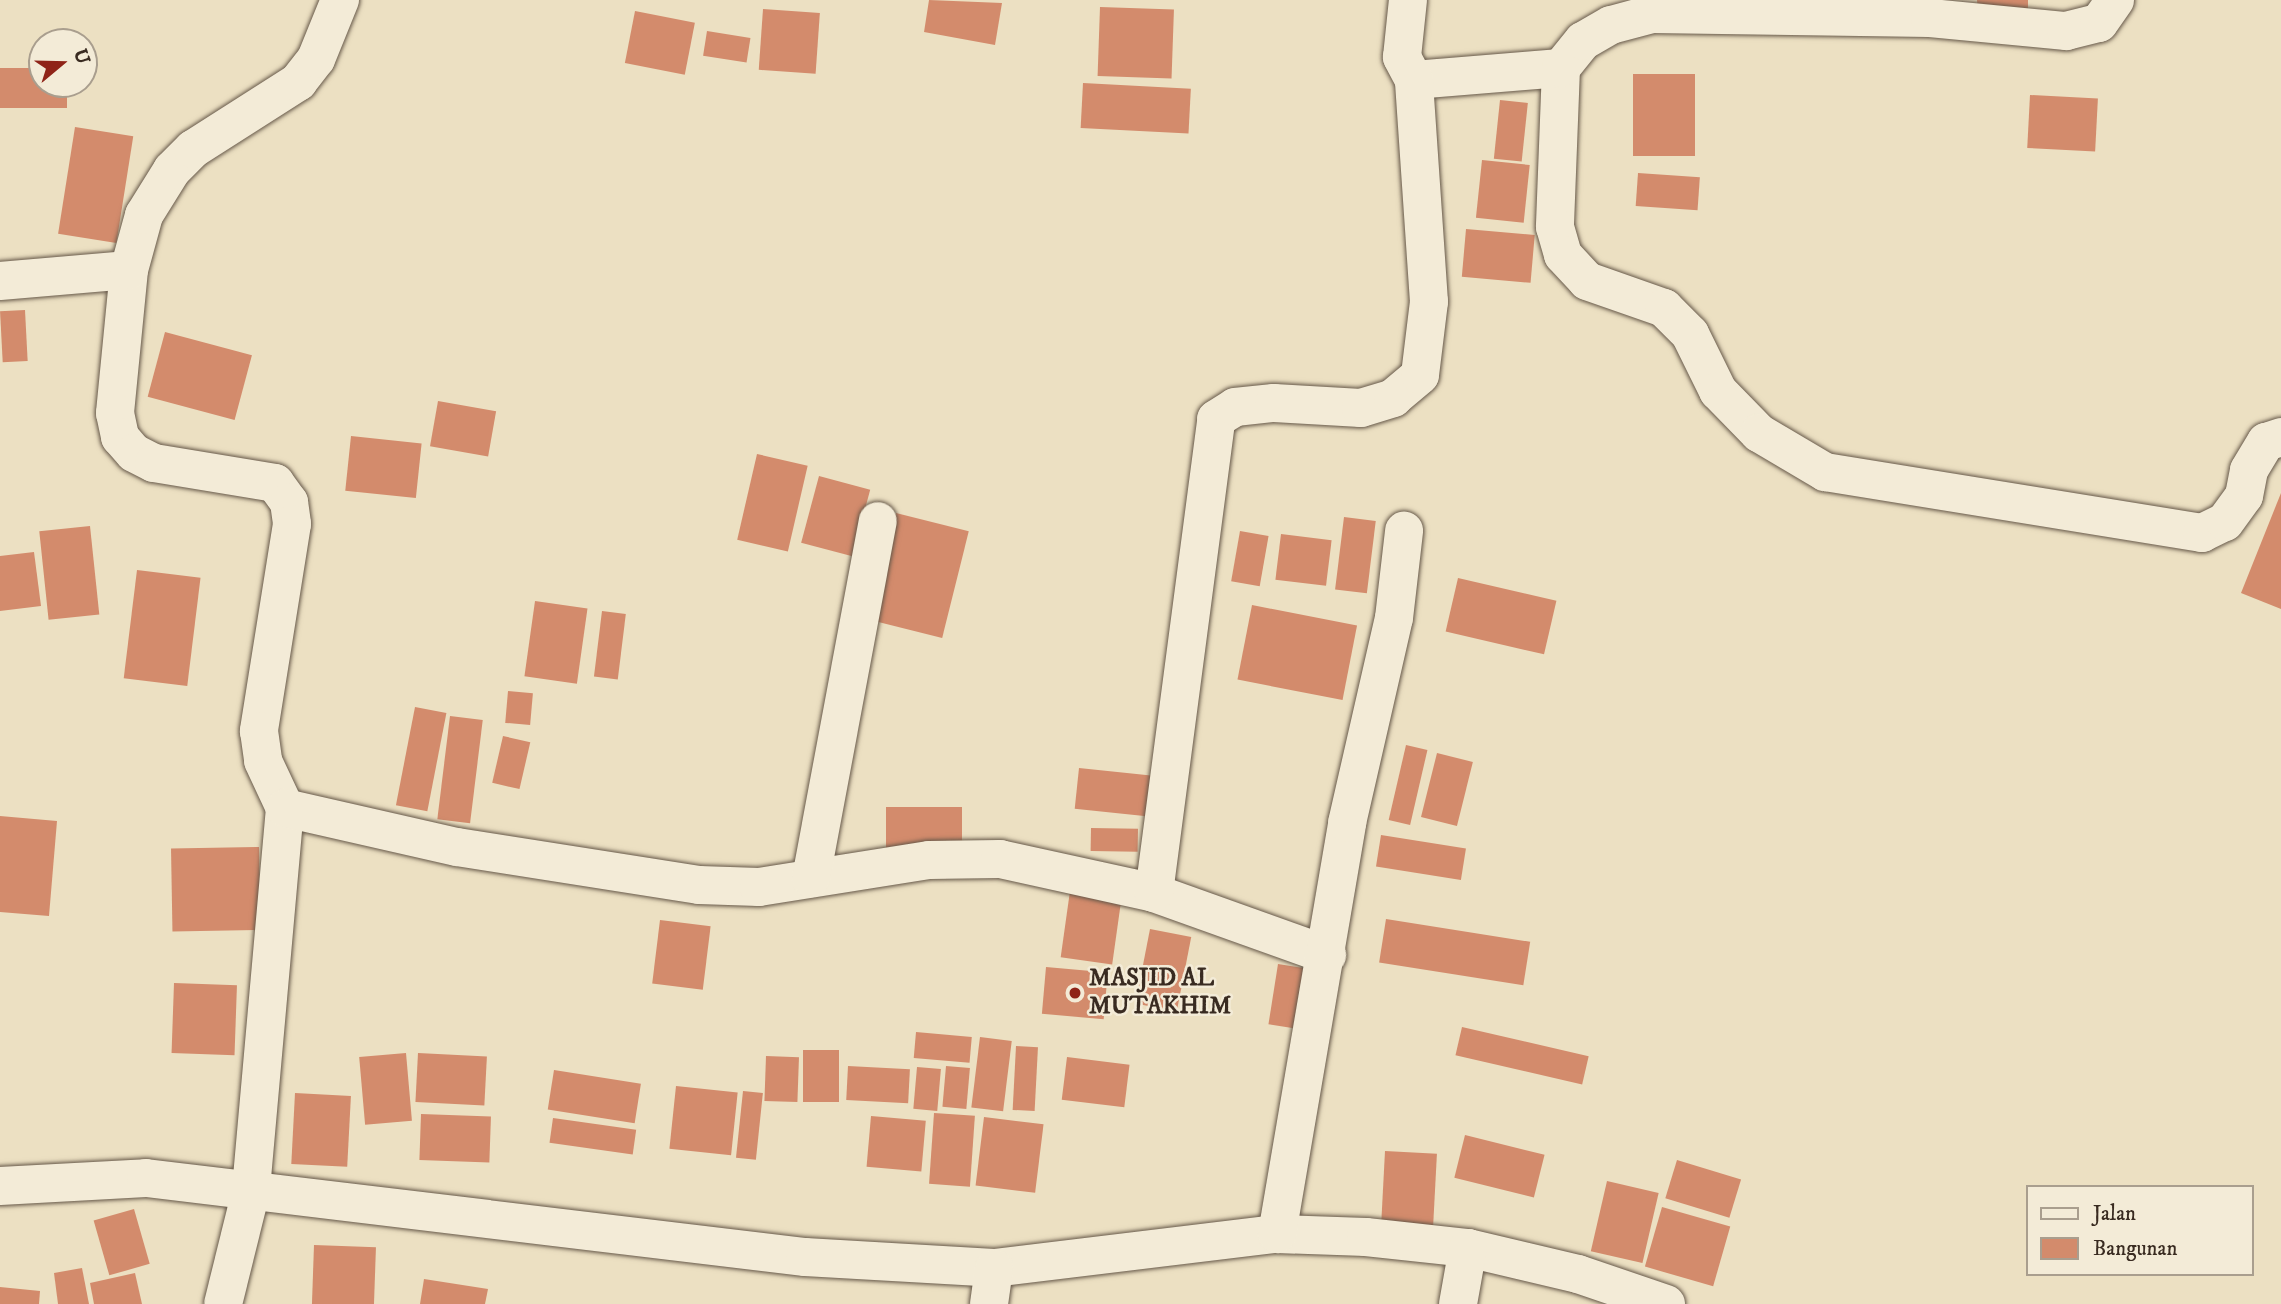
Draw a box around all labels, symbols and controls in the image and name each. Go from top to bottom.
north arrow [28,28,98,98]
text: U [68,46,95,67]
place label: MASJID AL MUTAKHIM [1089,965,1231,1021]
marker: MASJID AL MUTAKHIM [1067,985,1083,1001]
legend [2025,1185,2253,1276]
text: Jalan [2093,1201,2136,1227]
text: Bangunan [2093,1236,2177,1262]

